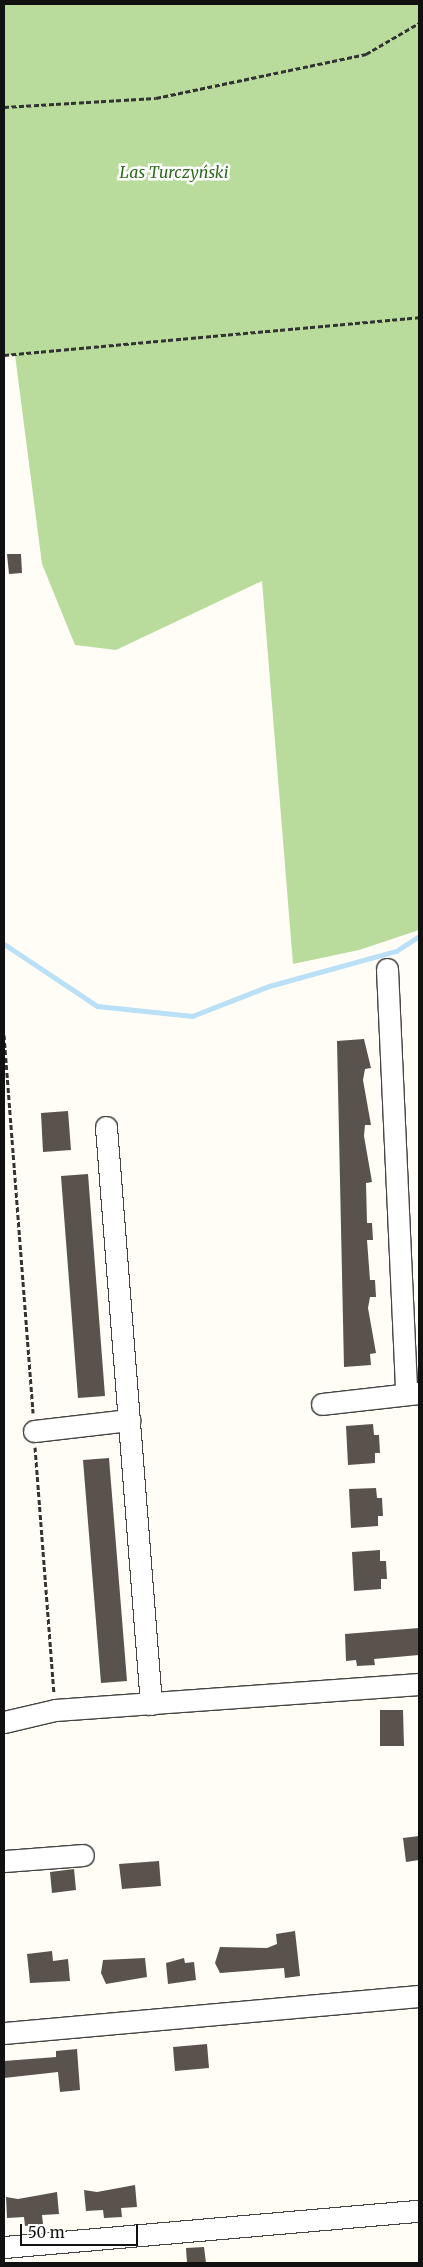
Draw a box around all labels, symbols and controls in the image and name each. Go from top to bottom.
park label: Las Turczyński [120,162,228,182]
scale bar [22,2214,140,2246]
text: 50 m [28,2223,65,2242]

